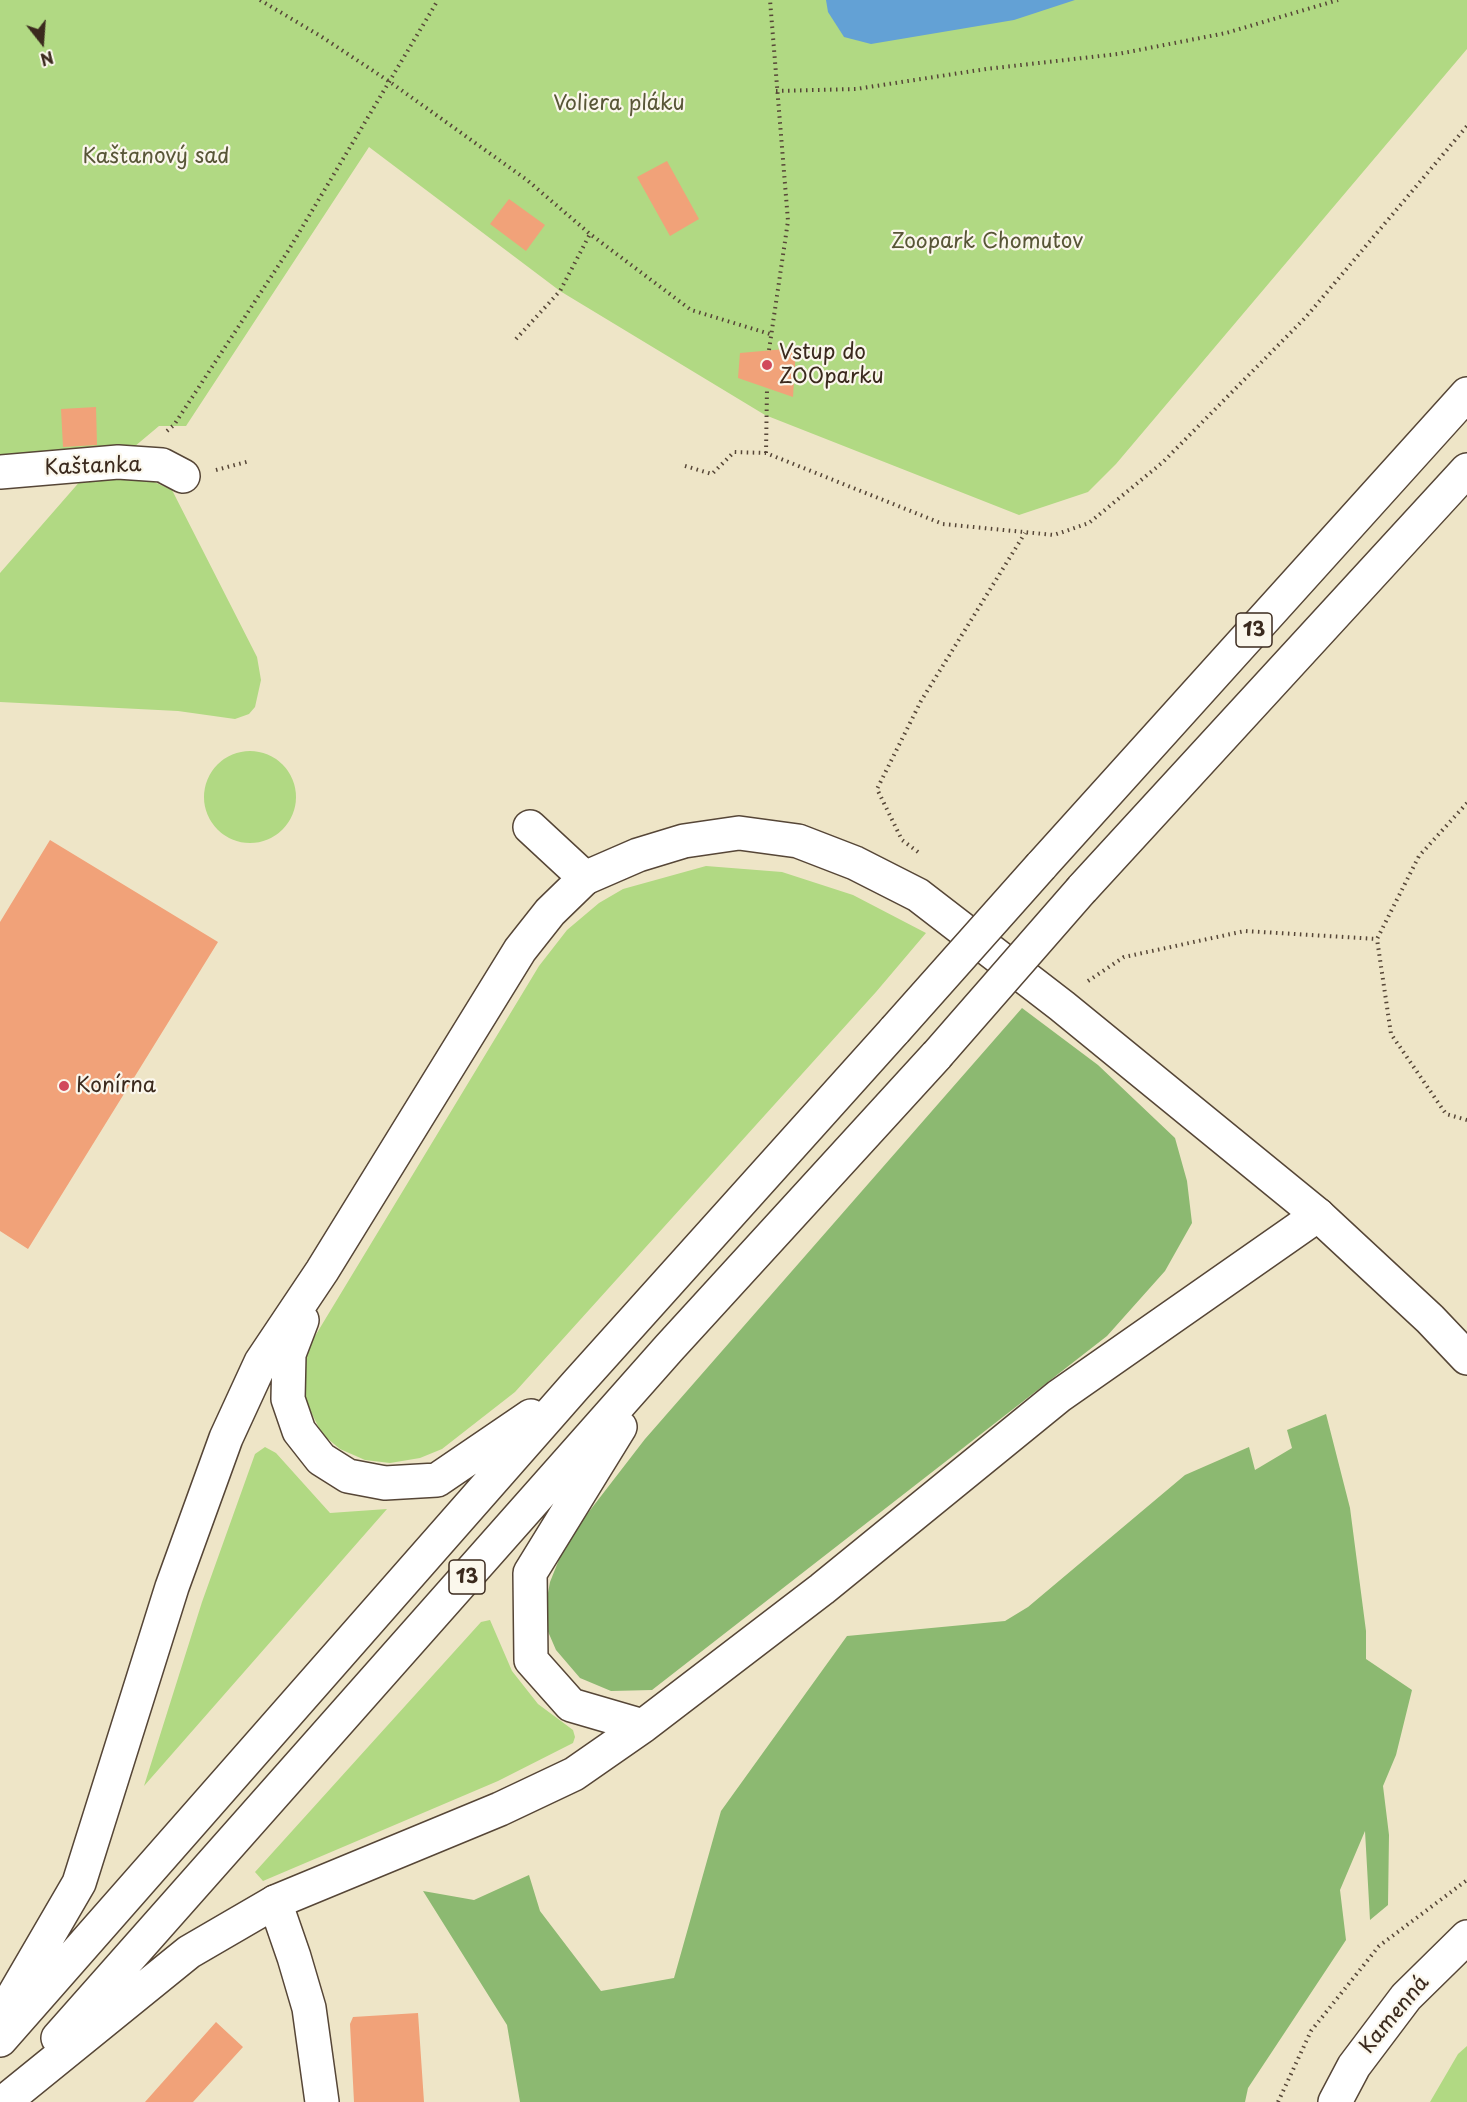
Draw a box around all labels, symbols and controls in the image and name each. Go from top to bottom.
north arrow [12,12,72,72]
text: N [38,46,57,73]
park label: Voliera pláku [553,91,685,117]
park label: Kaštanový sad [82,144,230,170]
park label: Zoopark Chomutov [891,229,1083,255]
place label: Vstup do ZOOparku [779,340,884,390]
marker: Vstup do ZOOparku [760,358,774,372]
street label: Kaštanka [44,453,142,481]
road number: 13 [1236,613,1272,647]
place label: Konírna [76,1073,156,1099]
marker: Konírna [57,1079,71,1093]
road number: 13 [449,1560,485,1594]
street label: Kamenná [1355,1971,1435,2059]

